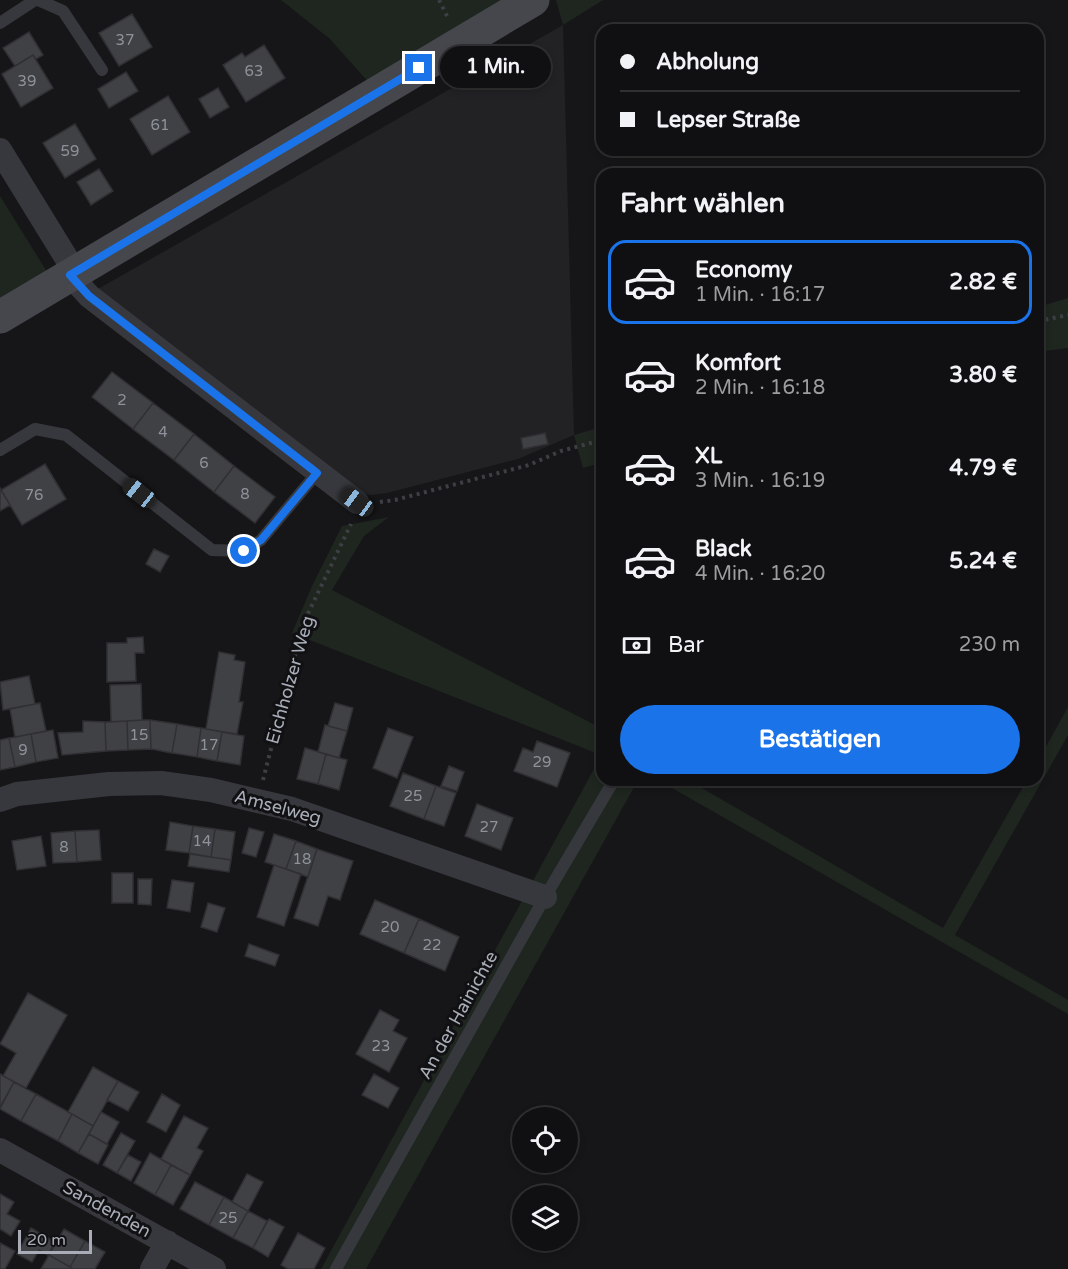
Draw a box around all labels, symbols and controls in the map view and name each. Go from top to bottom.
house number: 37 [116,31,134,49]
callout: 1 Min. [440,47,551,89]
text: Abholung [656,49,759,75]
route end [405,54,432,81]
text: 1 Min. [466,55,525,79]
house number: 63 [245,62,263,80]
house number: 39 [18,72,36,90]
text: Lepser Straße [656,107,800,133]
house number: 61 [151,116,169,134]
house number: 59 [61,142,79,160]
text: Fahrt wählen [620,187,785,220]
icon: car [623,255,677,309]
text: Economy [695,257,792,283]
text: 2.82 € [949,269,1017,295]
text: 1 Min. · 16:17 [695,283,825,307]
icon: car [623,348,677,402]
text: Komfort [695,350,781,376]
text: 3.80 € [949,362,1017,388]
text: 2 Min. · 16:18 [695,376,825,400]
house number: 2 [117,391,127,409]
house number: 4 [158,423,168,441]
icon: car [623,441,677,495]
text: XL [695,443,722,469]
house number: 6 [199,454,209,472]
text: 4.79 € [949,455,1017,481]
text: 3 Min. · 16:19 [695,469,825,493]
car [119,475,159,511]
car [337,484,377,520]
house number: 8 [240,485,250,503]
house number: 76 [25,486,43,504]
icon: car [623,534,677,588]
text: Black [695,536,752,562]
route start [230,537,257,564]
text: 5.24 € [949,548,1017,574]
text: 4 Min. · 16:20 [695,562,825,586]
street label: Eichholzer Weg [261,613,319,747]
icon: cash [620,629,653,662]
text: Bar [668,632,704,658]
text: 230 m [959,633,1020,657]
button: Bestätigen [620,705,1020,774]
house number: 15 [130,726,148,744]
house number: 17 [200,736,218,754]
house number: 9 [18,741,28,759]
house number: 29 [533,753,551,771]
street label: Amselweg [232,785,324,829]
house number: 25 [404,787,422,805]
house number: 27 [480,818,498,836]
house number: 14 [193,832,211,850]
house number: 8 [59,838,69,856]
house number: 18 [293,850,311,868]
house number: 20 [381,918,399,936]
house number: 22 [423,936,441,954]
street label: An der Hainichte [414,947,502,1083]
house number: 23 [372,1037,390,1055]
map controls [512,1107,578,1251]
button: locate [512,1107,578,1173]
street label: Sandenden [59,1176,155,1242]
button: layers [512,1185,578,1251]
house number: 25 [219,1209,237,1227]
scale bar [18,1227,92,1254]
text: 20 m [27,1230,66,1250]

